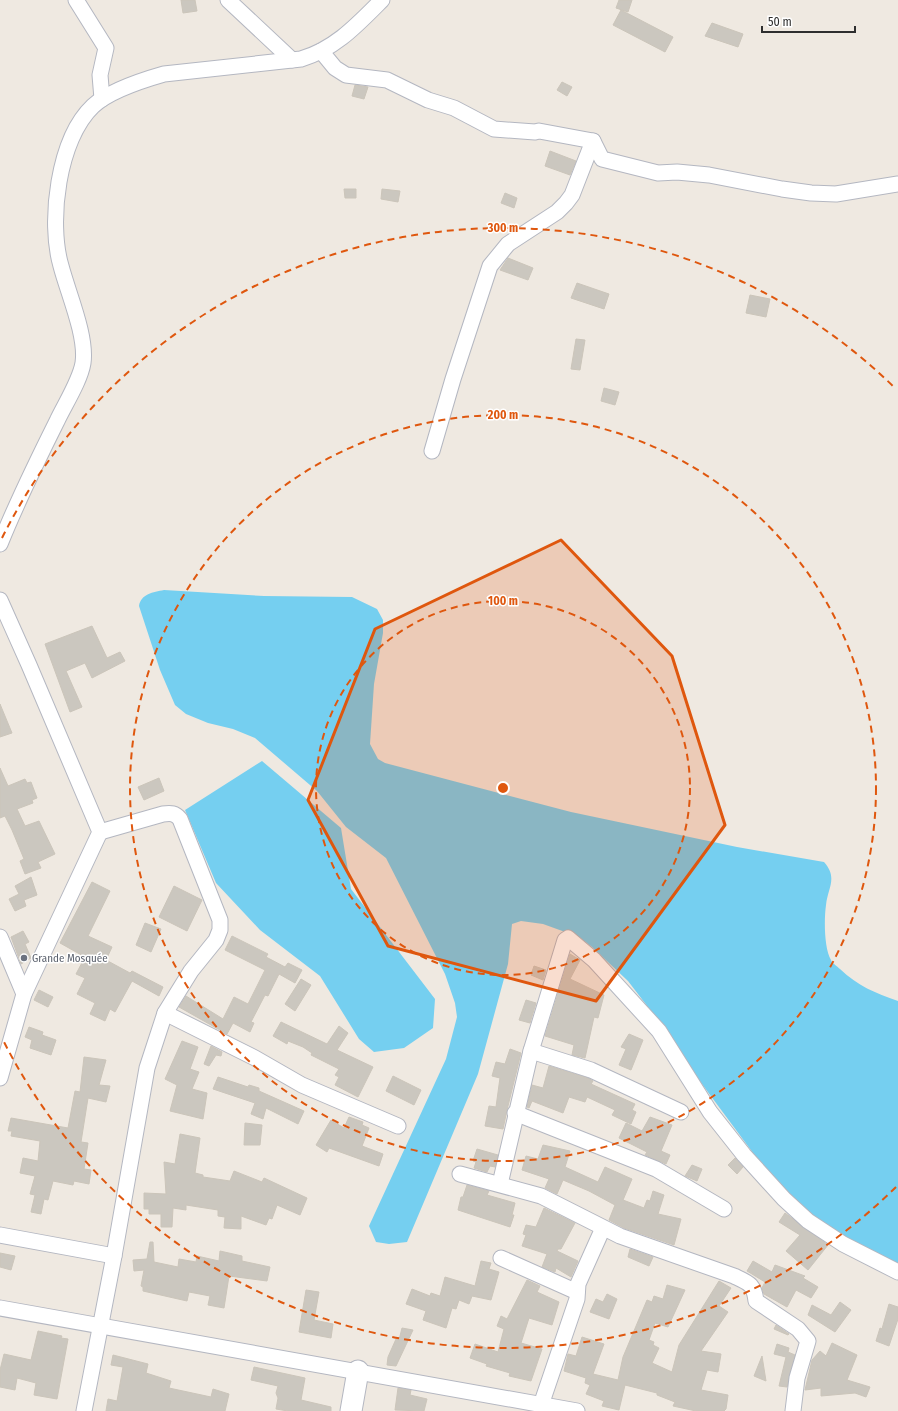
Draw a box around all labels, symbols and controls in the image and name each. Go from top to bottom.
scale bar [762,8,855,34]
text: 50 m [768,15,792,29]
text: 300 m [487,221,518,235]
text: 200 m [487,408,518,422]
text: 100 m [488,594,518,608]
centre of rings [496,781,510,795]
place label: Grande Mosquée [32,952,108,965]
marker: Grande Mosquée [19,953,29,963]

